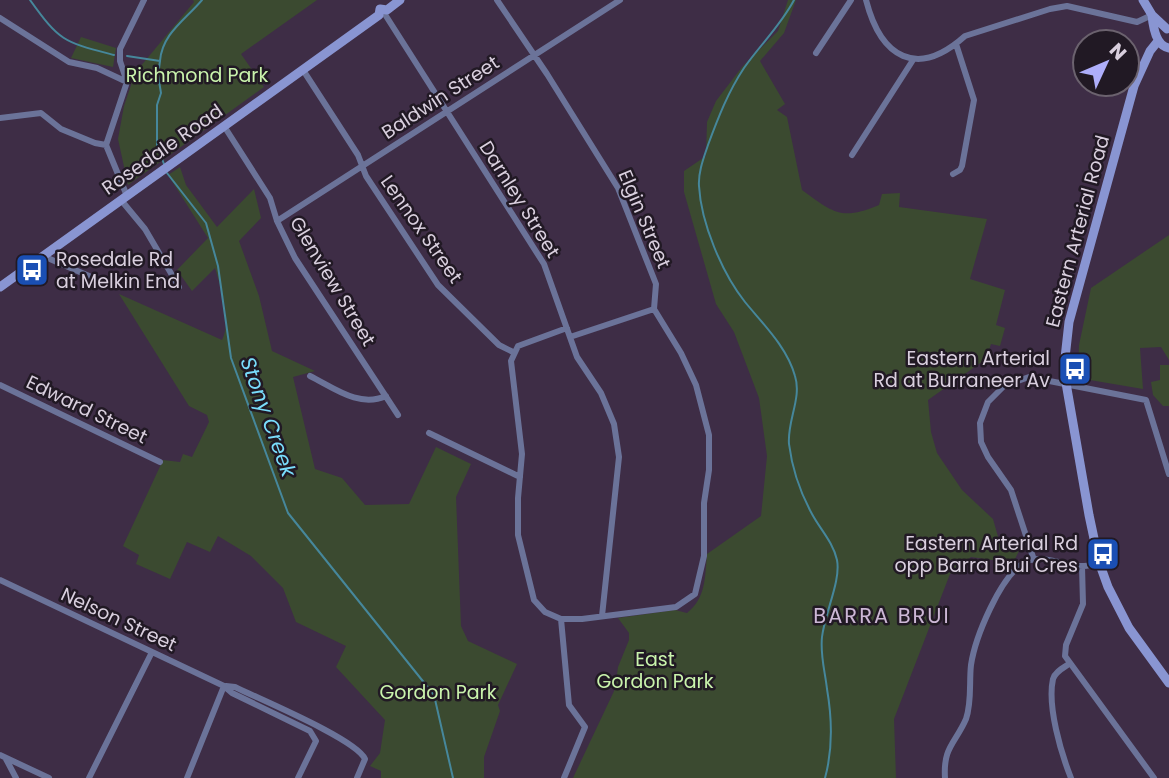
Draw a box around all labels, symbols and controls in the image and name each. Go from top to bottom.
north arrow [1071,28,1141,98]
text: N [1103,37,1133,66]
street label: Baldwin Street [376,49,504,146]
park label: Richmond Park [126,62,268,89]
street label: Rosedale Road [96,98,228,201]
street label: Eastern Arterial Road [1039,132,1116,330]
street label: Darnley Street [473,136,566,263]
street label: Elgin Street [612,166,677,273]
street label: Lennox Street [374,170,469,289]
street label: Glenview Street [283,211,382,351]
place label: Rosedale Rd at Melkin End [56,246,180,295]
bus stop icon: Rosedale Rd at Melkin End [13,251,51,289]
place label: Eastern Arterial Rd at Burraneer Av [874,345,1050,394]
bus stop icon: Eastern Arterial Rd at Burraneer Av [1056,350,1094,388]
water label: Stony Creek [233,353,304,482]
street label: Edward Street [22,368,152,450]
place label: Eastern Arterial Rd opp Barra Brui Cres [894,530,1078,579]
bus stop icon: Eastern Arterial Rd opp Barra Brui Cres [1084,535,1122,573]
street label: Nelson Street [57,581,181,658]
district label: BARRA BRUI [813,601,951,630]
park label: East Gordon Park [597,646,714,695]
park label: Gordon Park [380,679,497,706]

